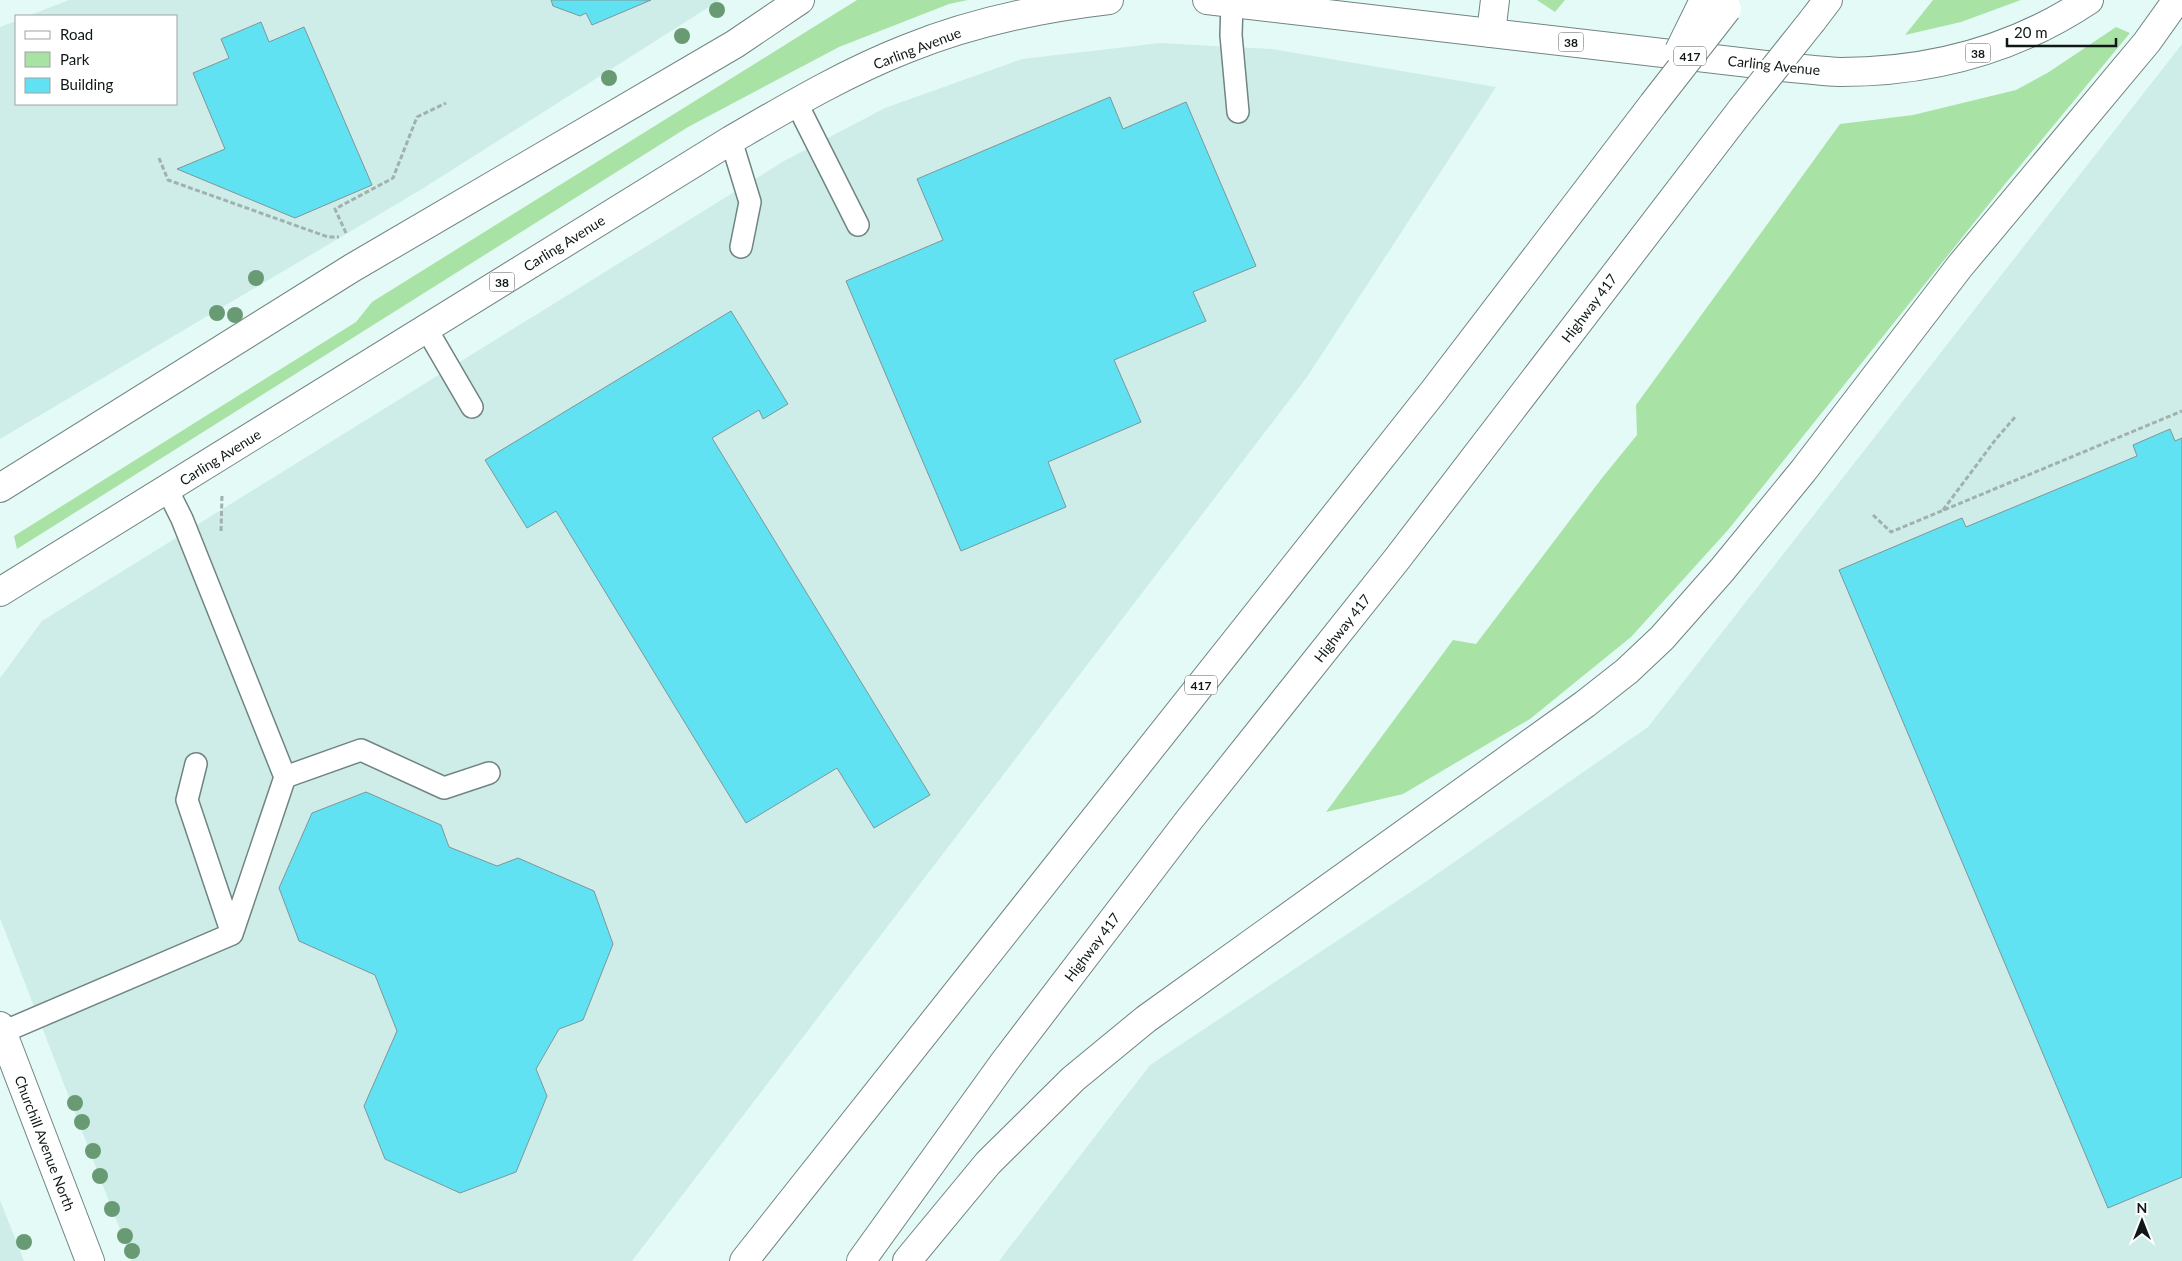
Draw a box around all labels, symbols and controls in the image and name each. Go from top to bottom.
legend [15,15,178,105]
scale bar [2007,15,2116,47]
street label: Carling Avenue [871,23,963,73]
text: 20 m [2014,23,2048,41]
text: Road [60,25,93,43]
road number: 38 [1558,32,1584,52]
road number: 38 [1966,44,1990,62]
road number: 417 [1674,46,1706,66]
text: Park [60,50,90,68]
street label: Carling Avenue [1727,52,1821,78]
text: Building [60,75,113,93]
street label: Carling Avenue [520,211,608,275]
street label: Highway 417 [1558,270,1620,346]
road number: 38 [490,272,514,292]
street label: Carling Avenue [176,425,264,489]
street label: Highway 417 [1310,591,1374,665]
road number: 417 [1185,676,1217,694]
street label: Highway 417 [1061,909,1123,985]
street label: Churchill Avenue North [11,1073,79,1213]
north arrow [2117,1196,2167,1246]
text: N [2137,1199,2147,1216]

